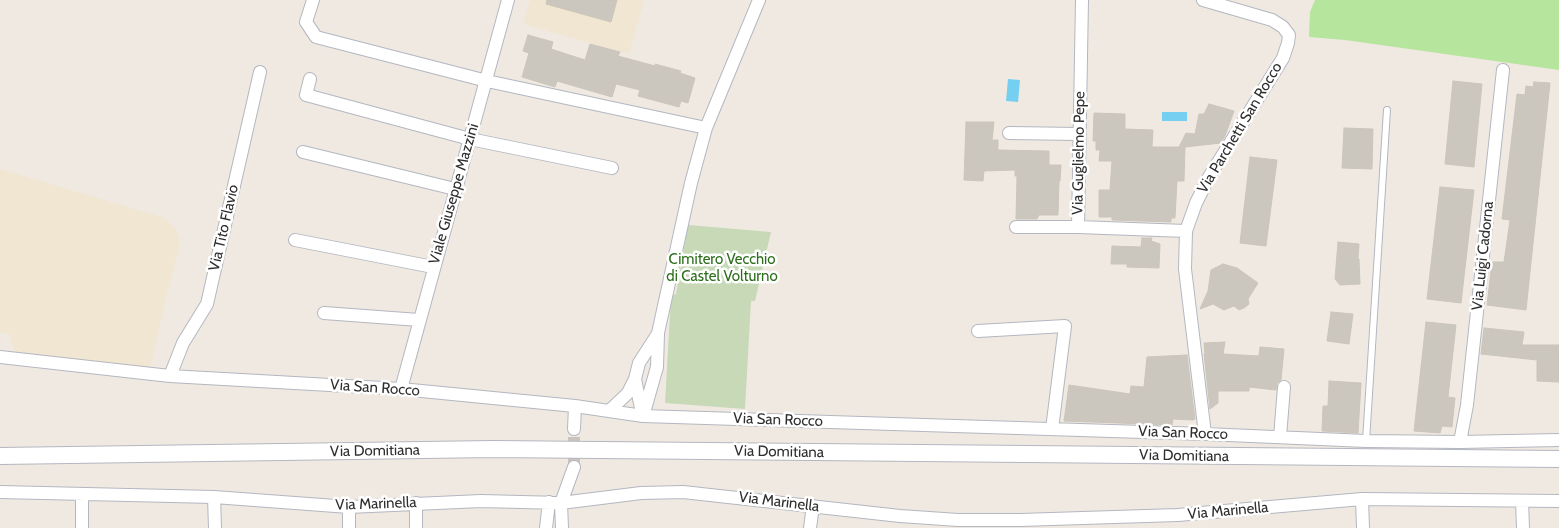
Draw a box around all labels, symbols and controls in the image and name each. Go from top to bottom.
street label: Via Parchetti San Rocco [1194,59,1286,197]
street label: Via Guglielmo Pepe [1069,91,1089,215]
street label: Viale Giuseppe Mazzini [425,122,483,266]
street label: Via Tito Flavio [205,183,243,273]
street label: Via Luigi Cadorna [1468,201,1498,311]
park label: Cimitero Vecchio di Castel Volturno [666,251,778,286]
street label: Via San Rocco [330,376,420,400]
street label: Via San Rocco [733,409,823,431]
street label: Via San Rocco [1138,422,1228,444]
street label: Via Domitiana [330,441,420,461]
street label: Via Domitiana [734,442,824,462]
street label: Via Domitiana [1139,446,1229,466]
street label: Via Marinella [738,488,820,516]
street label: Via Marinella [335,494,417,514]
street label: Via Marinella [1187,498,1269,524]

